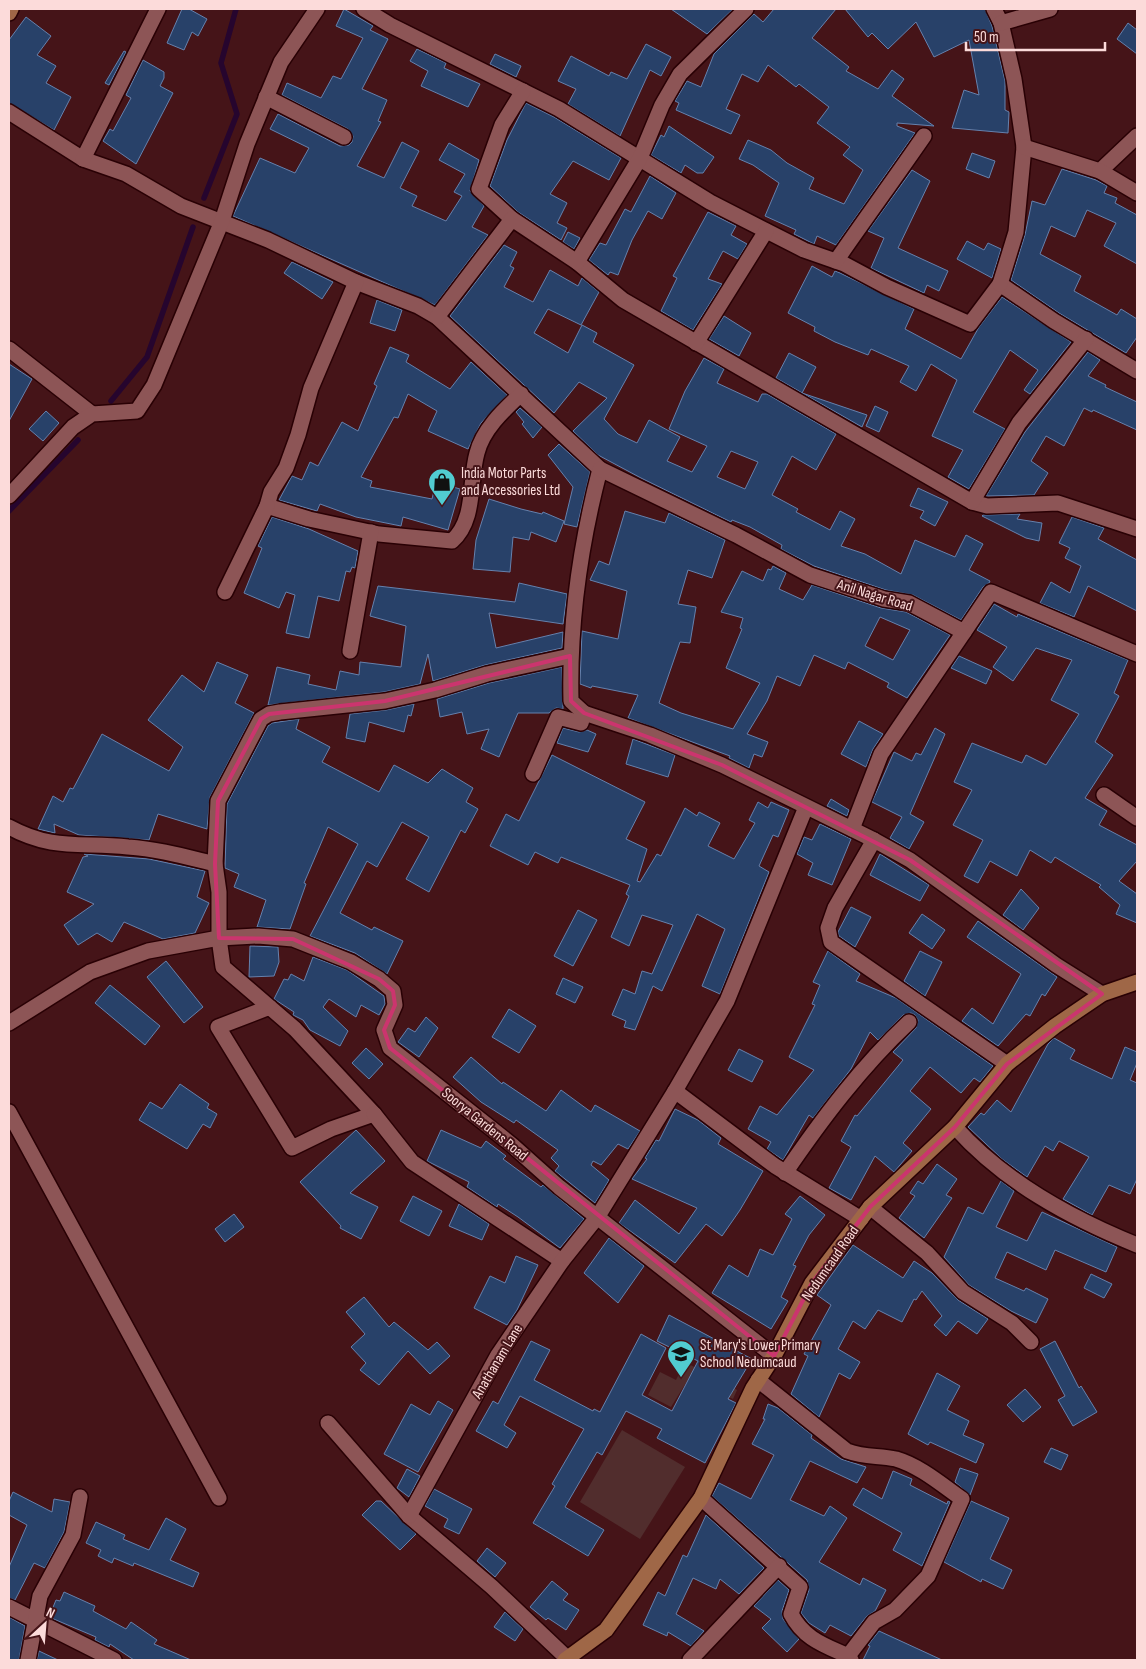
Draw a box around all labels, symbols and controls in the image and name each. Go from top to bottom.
scale bar [966,20,1105,52]
text: 50 m [974,28,999,47]
place label: India Motor Parts and Accessories Ltd [461,464,560,500]
shop icon: India Motor Parts and Accessories Ltd [427,467,457,506]
street label: Anil Nagar Road [834,575,915,616]
street label: Soorya Gardens Road [438,1084,532,1165]
street label: Nedumcaud Road [798,1222,863,1305]
street label: Anathanam Lane [467,1321,527,1403]
place label: St Mary's Lower Primary School Nedumcaud [700,1336,820,1372]
school or university icon: St Mary's Lower Primary School Nedumcaud [666,1339,696,1378]
north arrow [20,1599,70,1649]
text: N [43,1603,58,1622]

